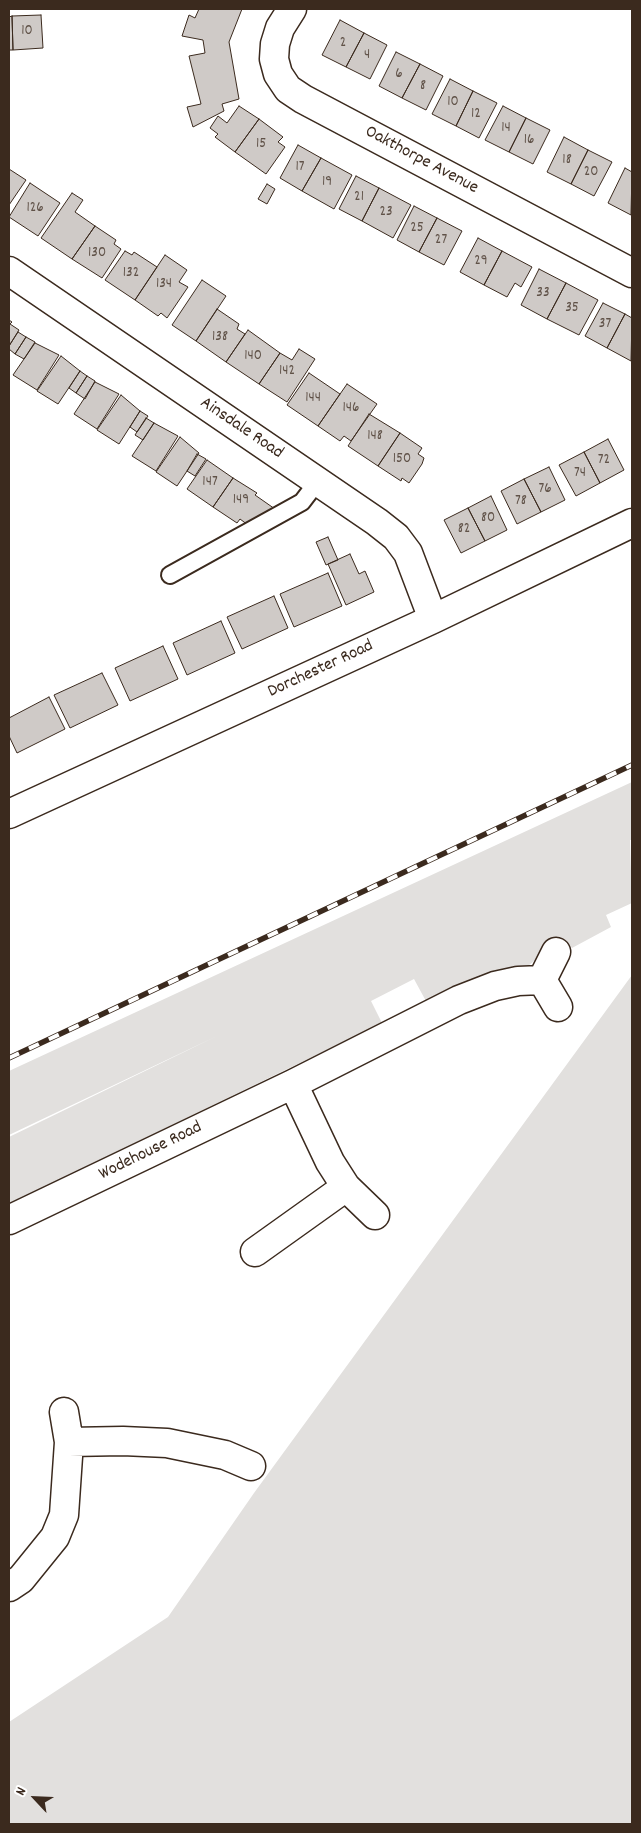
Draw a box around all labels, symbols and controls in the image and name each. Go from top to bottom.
house number: 10 [21,23,33,41]
house number: 2 [340,35,346,53]
house number: 4 [364,47,370,65]
house number: 6 [395,66,403,84]
house number: 8 [420,78,426,96]
house number: 10 [447,94,459,112]
house number: 12 [471,106,481,124]
house number: 14 [501,120,511,138]
street label: Oakthorpe Avenue [361,122,481,200]
house number: 16 [524,132,534,150]
house number: 15 [256,136,266,154]
house number: 18 [562,152,572,170]
house number: 17 [295,159,305,177]
house number: 20 [584,164,598,182]
house number: 19 [322,174,332,192]
house number: 21 [354,189,364,207]
house number: 126 [26,200,44,218]
house number: 23 [379,204,393,222]
house number: 25 [410,220,424,238]
house number: 27 [435,232,447,250]
house number: 130 [88,245,106,263]
house number: 29 [474,253,488,271]
house number: 132 [123,265,139,283]
house number: 134 [156,276,172,294]
house number: 33 [536,285,550,303]
house number: 35 [565,300,579,318]
house number: 37 [599,316,611,334]
house number: 138 [212,329,228,347]
house number: 140 [244,348,262,366]
house number: 142 [279,363,295,381]
house number: 144 [305,390,321,408]
street label: Ainsdale Road [195,393,287,465]
house number: 146 [343,400,359,418]
house number: 148 [367,428,383,446]
house number: 150 [393,451,411,469]
house number: 72 [598,452,610,470]
house number: 74 [574,465,586,483]
house number: 147 [202,474,218,492]
house number: 76 [538,481,552,499]
house number: 149 [233,492,249,510]
house number: 78 [515,493,527,511]
house number: 80 [481,510,495,528]
house number: 82 [458,521,470,539]
street label: Dorchester Road [265,636,377,704]
street label: Wodehouse Road [96,1118,206,1186]
north arrow [10,1773,60,1823]
text: N [11,1784,32,1799]

